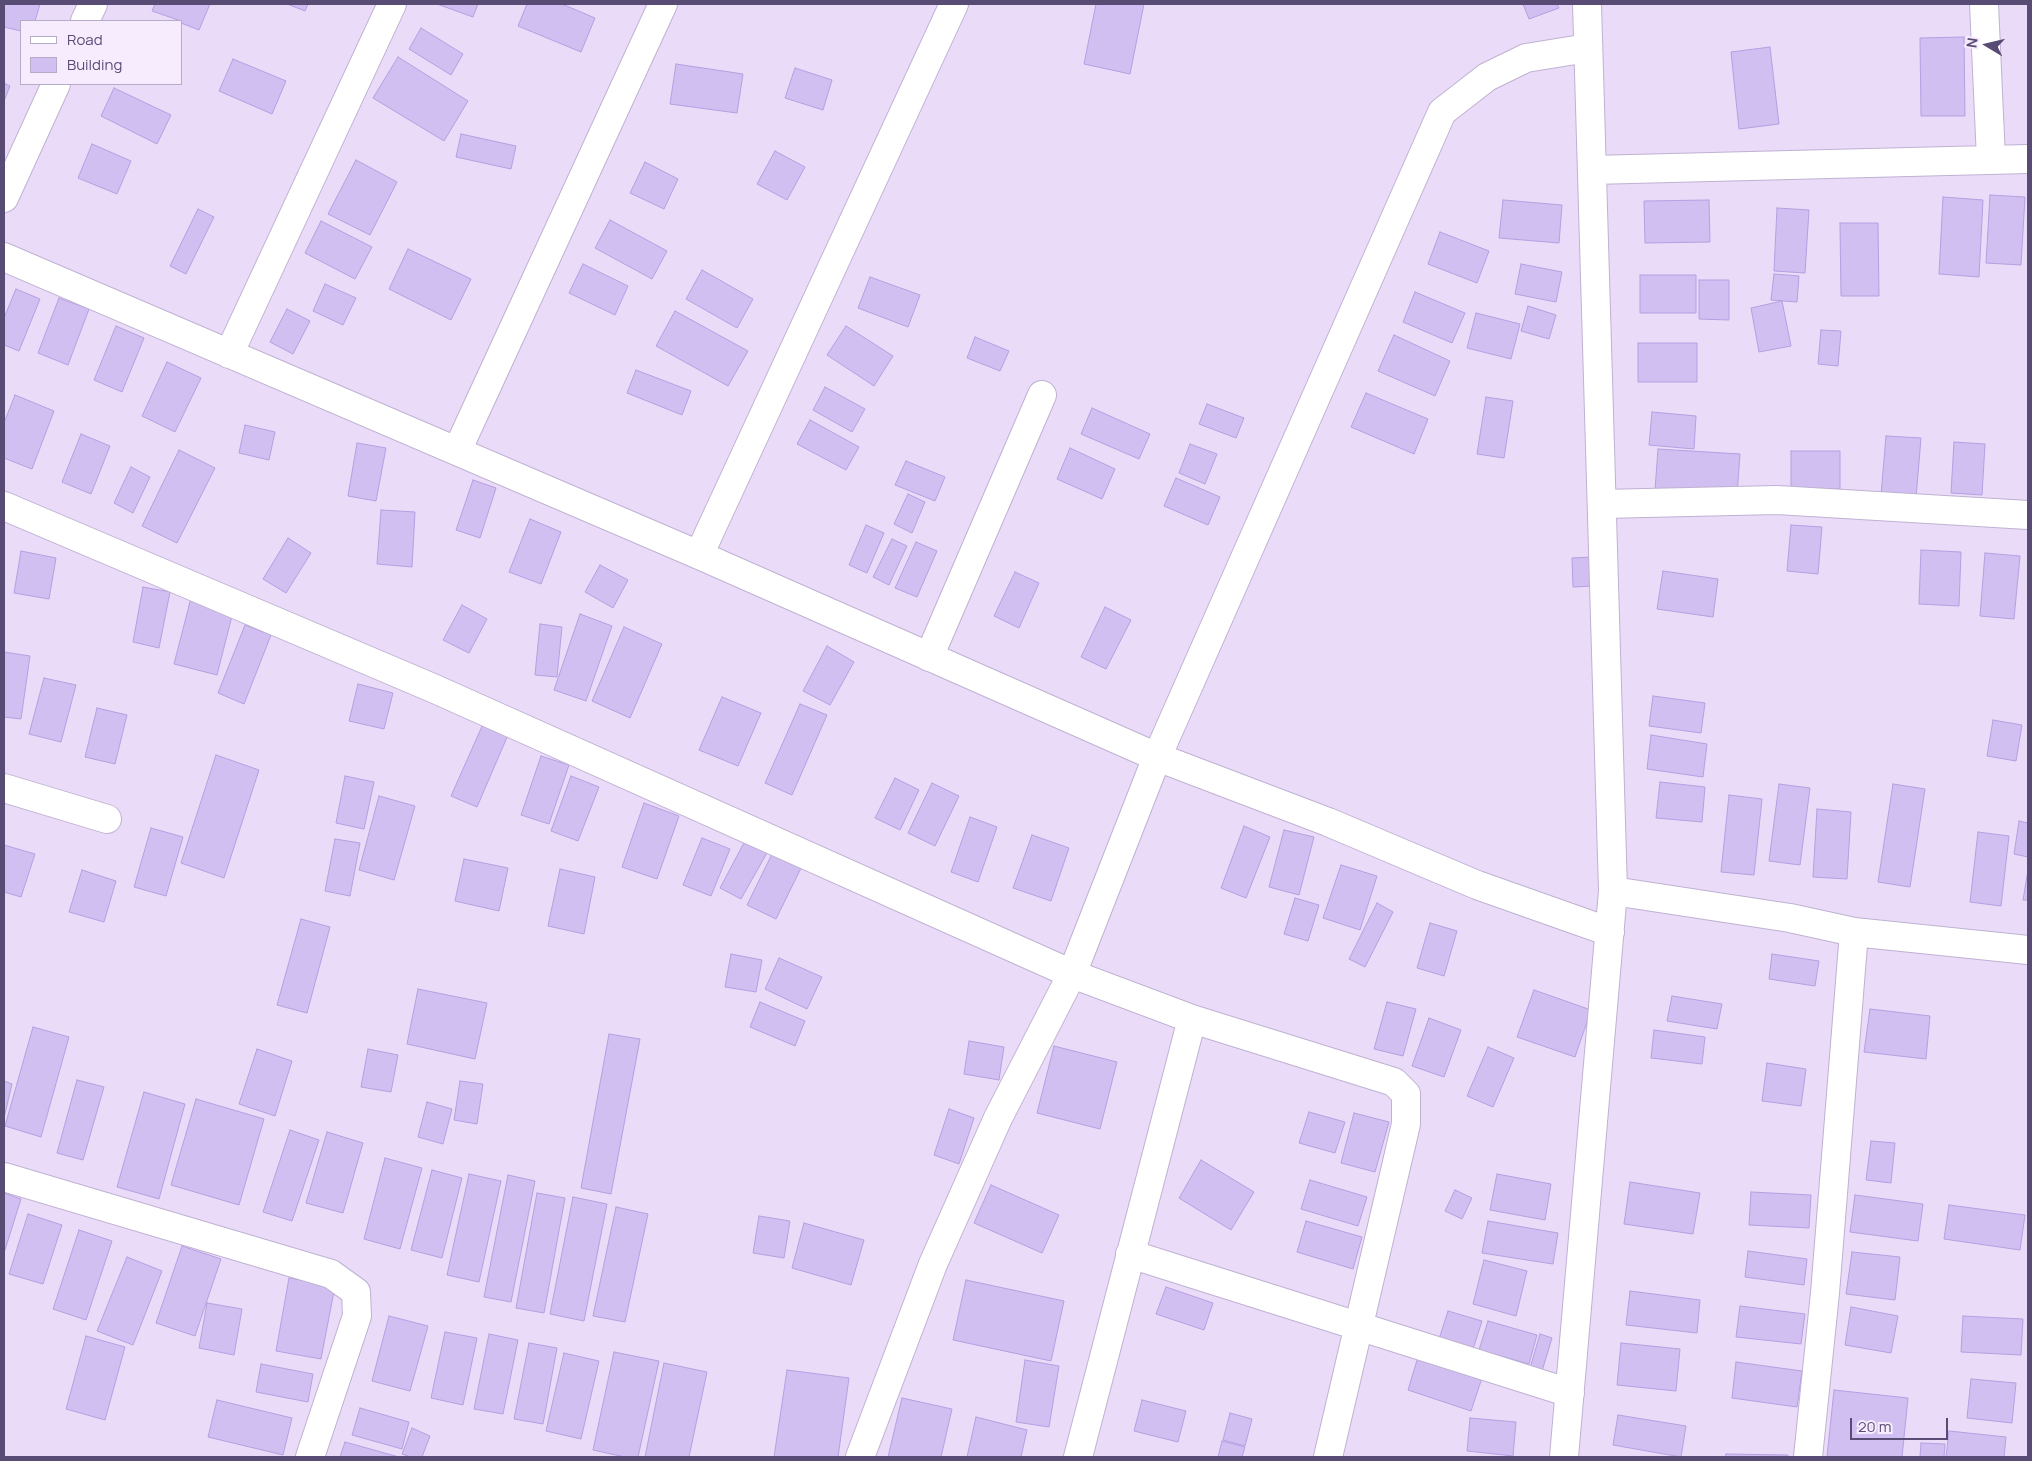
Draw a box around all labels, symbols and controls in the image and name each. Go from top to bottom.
legend [20,20,182,85]
north arrow [1962,20,2012,70]
text: Road [67,29,103,50]
text: N [1962,36,1982,49]
text: Building [67,54,122,75]
scale bar [1852,1408,1950,1440]
text: 20 m [1858,1416,1891,1437]

